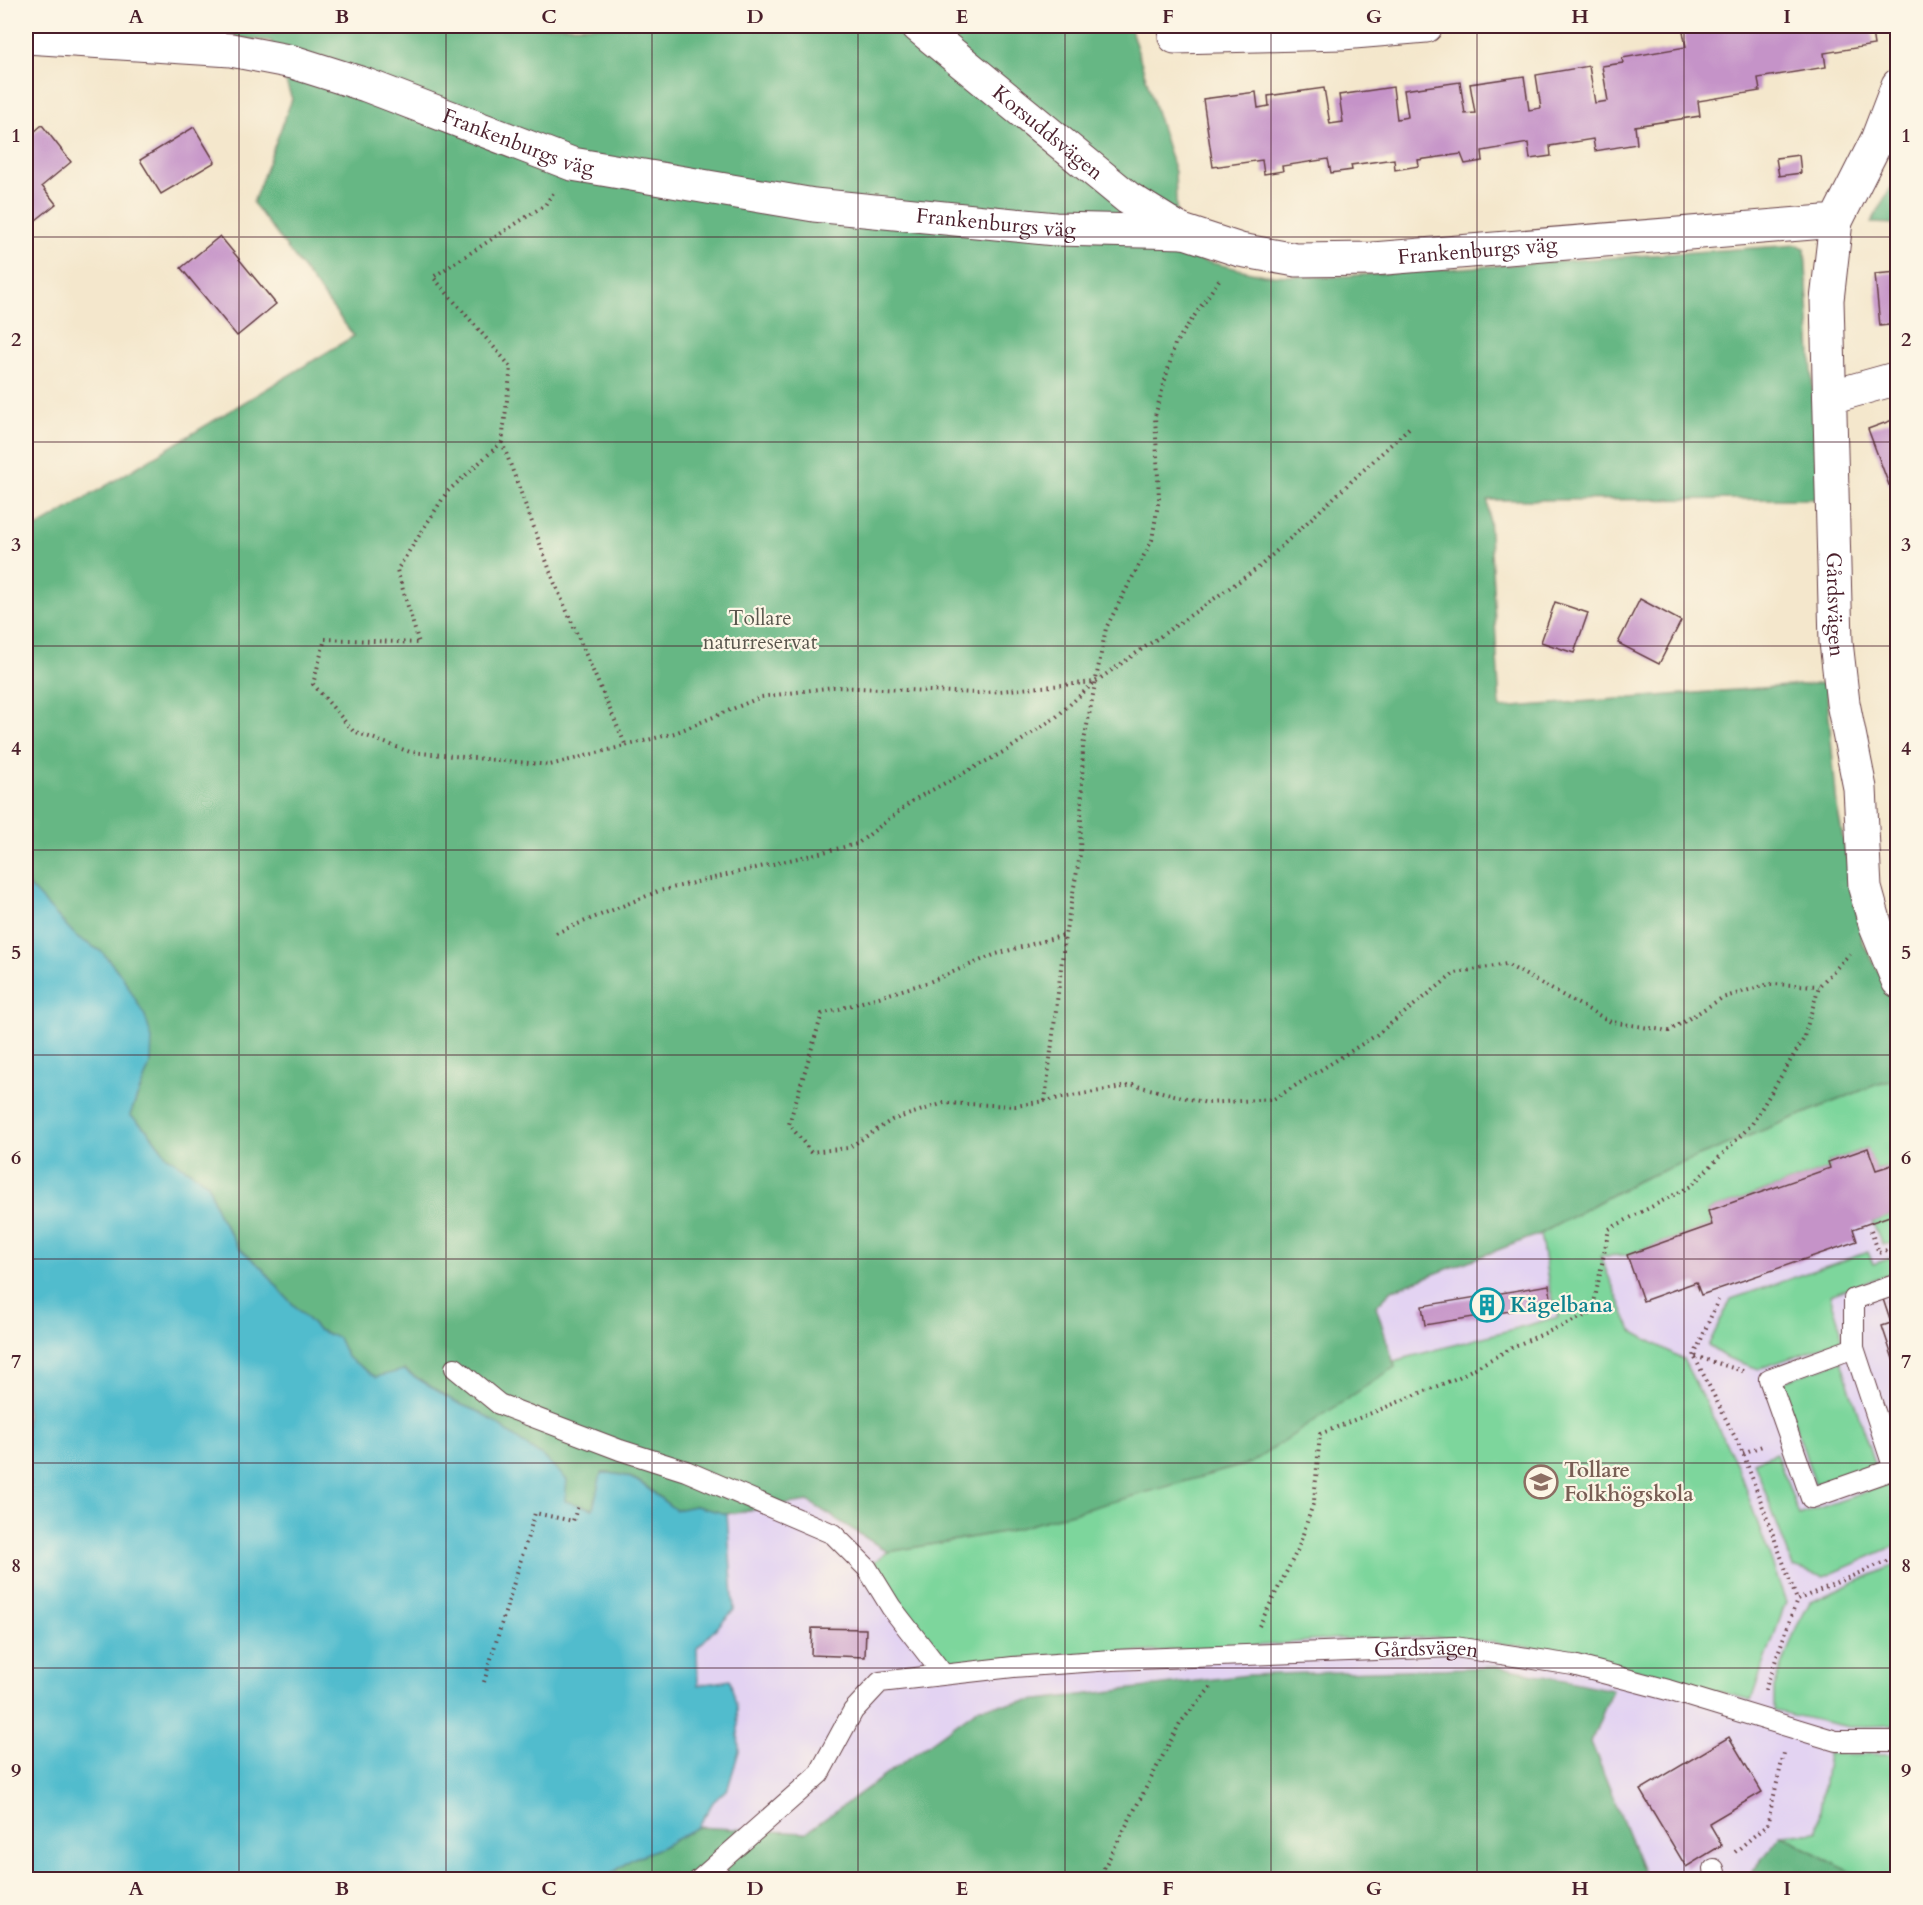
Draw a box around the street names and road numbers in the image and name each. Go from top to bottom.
street label: Korsuddsvägen [986,78,1110,187]
street label: Frankenburgs väg [438,101,597,182]
street label: Frankenburgs väg [915,201,1076,244]
street label: Frankenburgs väg [1397,229,1559,271]
street label: Gårdsvägen [1819,552,1852,658]
street label: Gårdsvägen [1373,1632,1481,1665]

